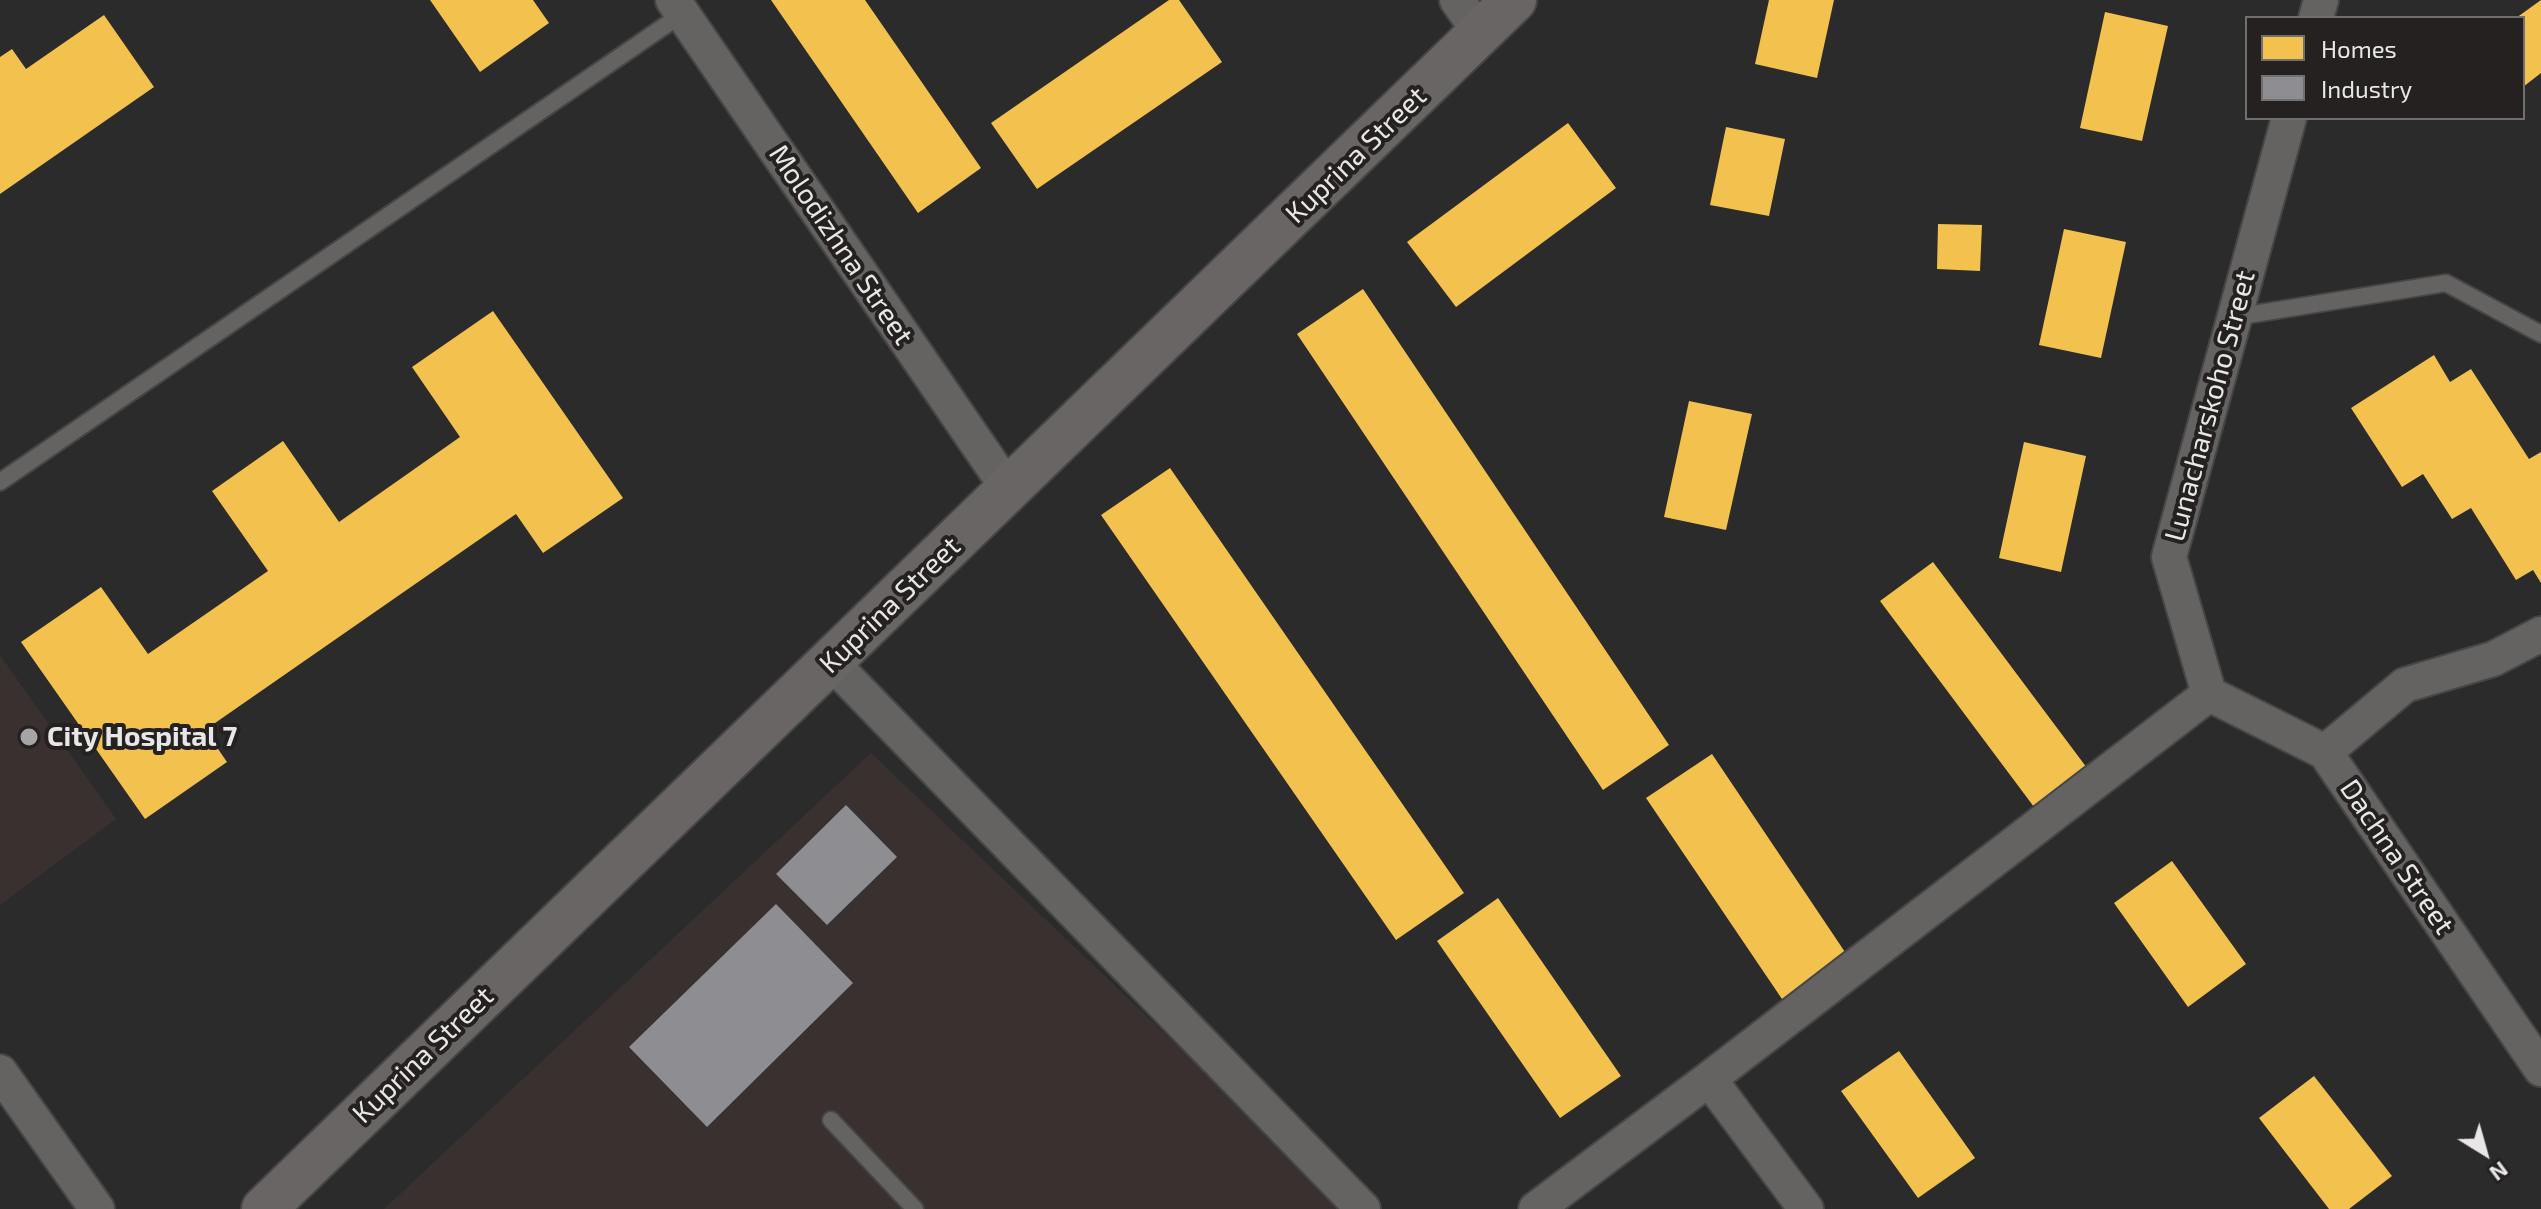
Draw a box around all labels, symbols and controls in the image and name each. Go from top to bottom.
legend [2245,16,2525,120]
text: Homes [2321,34,2397,63]
text: Industry [2321,74,2412,103]
street label: Kuprina Street [1279,80,1433,230]
street label: Molodizhna Street [762,139,920,351]
street label: Lunacharskoho Street [2158,267,2262,545]
street label: Kuprina Street [813,530,967,680]
place label: City Hospital 7 [47,720,237,754]
marker: City Hospital 7 [18,726,40,748]
street label: Dachna Street [2333,773,2461,941]
street label: Kuprina Street [346,980,500,1130]
north arrow [2445,1113,2525,1193]
text: N [2485,1157,2514,1187]

